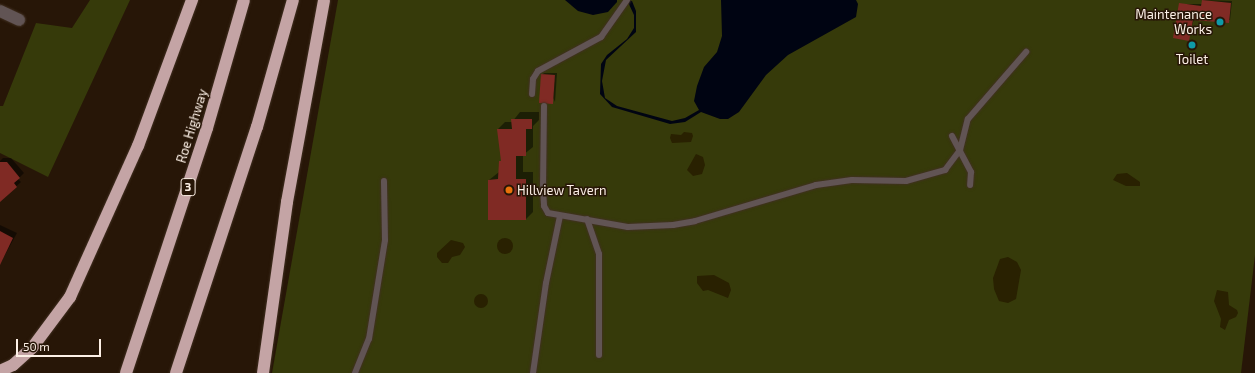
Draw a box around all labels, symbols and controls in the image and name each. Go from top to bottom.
place label: Maintenance Works [1135,7,1212,38]
marker: Maintenance Works [1215,17,1225,27]
marker: Toilet [1187,40,1197,50]
place label: Toilet [1176,51,1208,67]
street label: Roe Highway [173,87,211,165]
road number: 3 [180,177,196,197]
place label: Hillview Tavern [517,182,607,198]
marker: Hillview Tavern [504,185,514,195]
scale bar [18,331,103,357]
text: 50 m [23,339,50,353]

